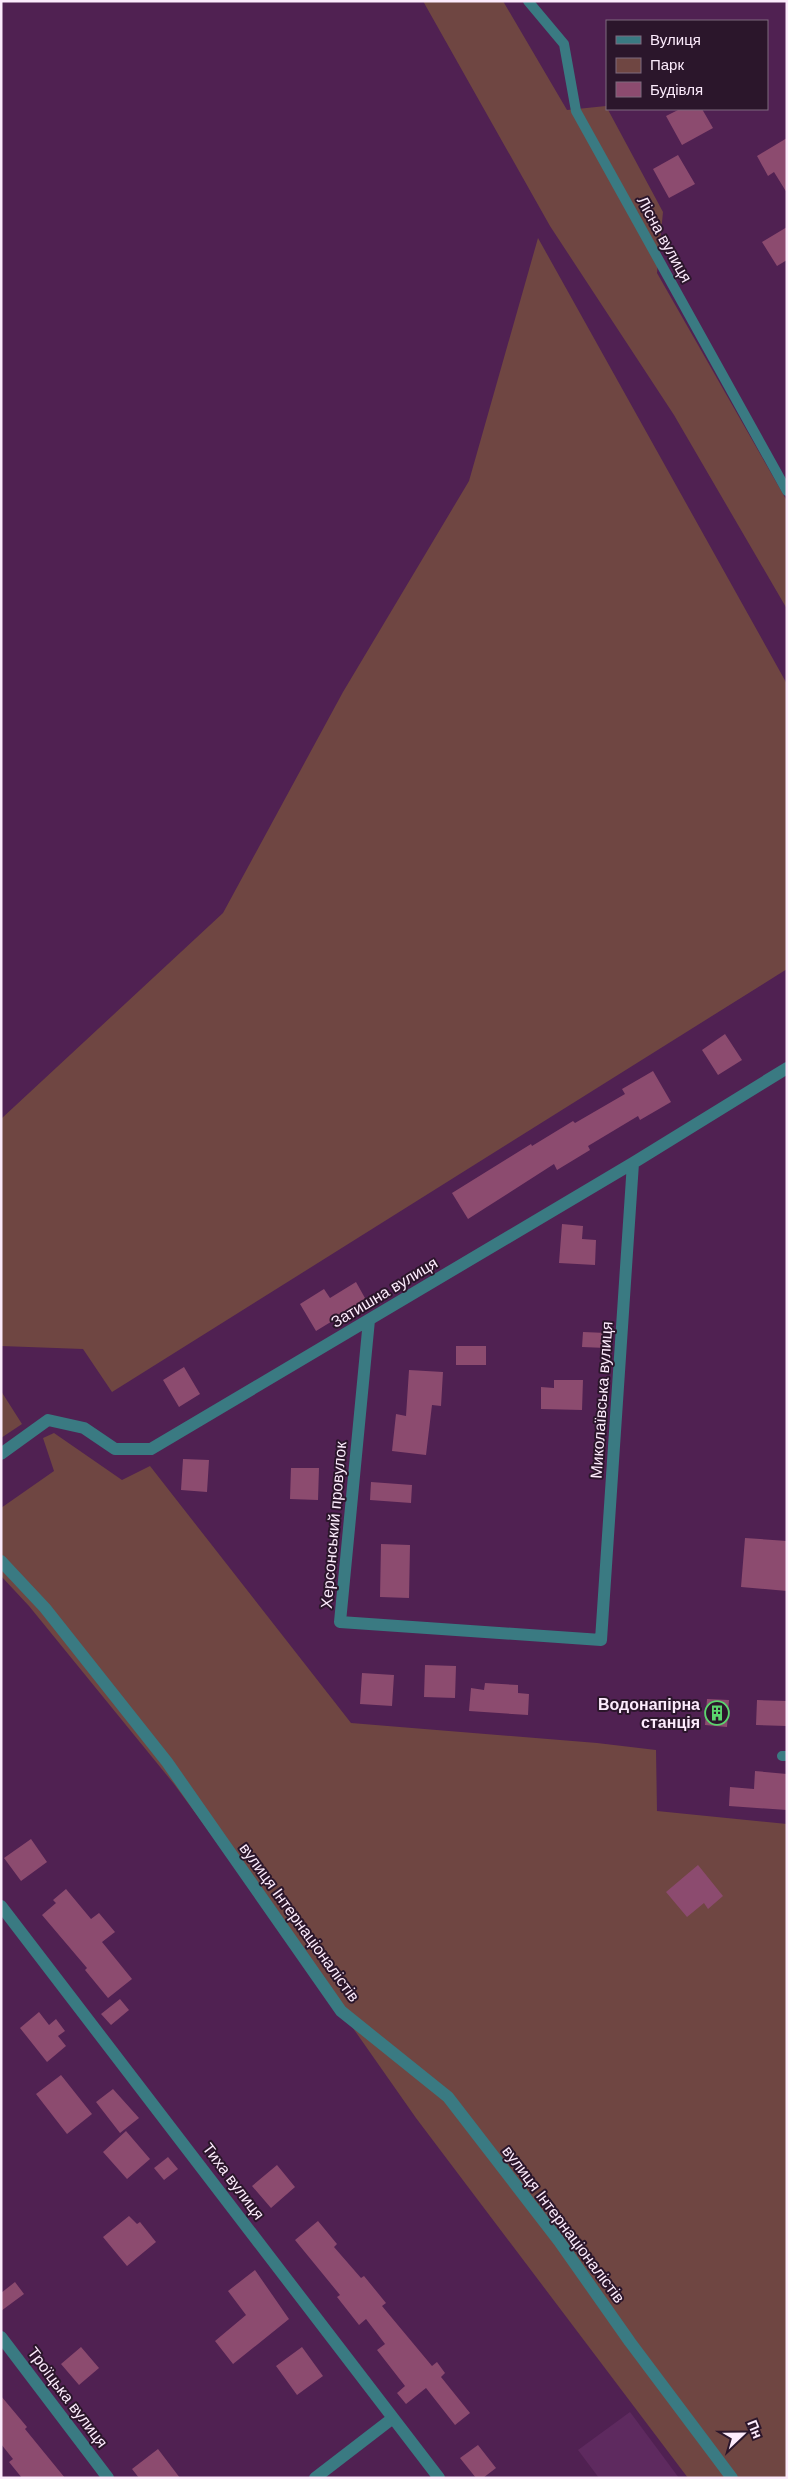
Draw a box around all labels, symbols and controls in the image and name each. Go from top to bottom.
legend [606,20,768,110]
text: Вулиця [650,30,701,50]
text: Парк [650,55,684,75]
text: Будівля [650,80,703,100]
street label: Лісна вулиця [632,192,697,286]
street label: Затишна вулиця [327,1252,442,1333]
street label: Миколаївська вулиця [586,1321,617,1479]
street label: Херсонський провулок [316,1440,351,1609]
place label: Водонапірна станція [598,1694,700,1733]
building icon: Водонапірна станція [704,1700,730,1726]
street label: вулиця Інтернаціоналістів [235,1839,364,2006]
street label: Тиха вулиця [198,2139,269,2224]
street label: вулиця Інтернаціоналістів [498,2141,630,2307]
street label: Троїцька вулиця [23,2343,112,2452]
north arrow [718,2409,768,2459]
text: Пн [743,2417,767,2441]

